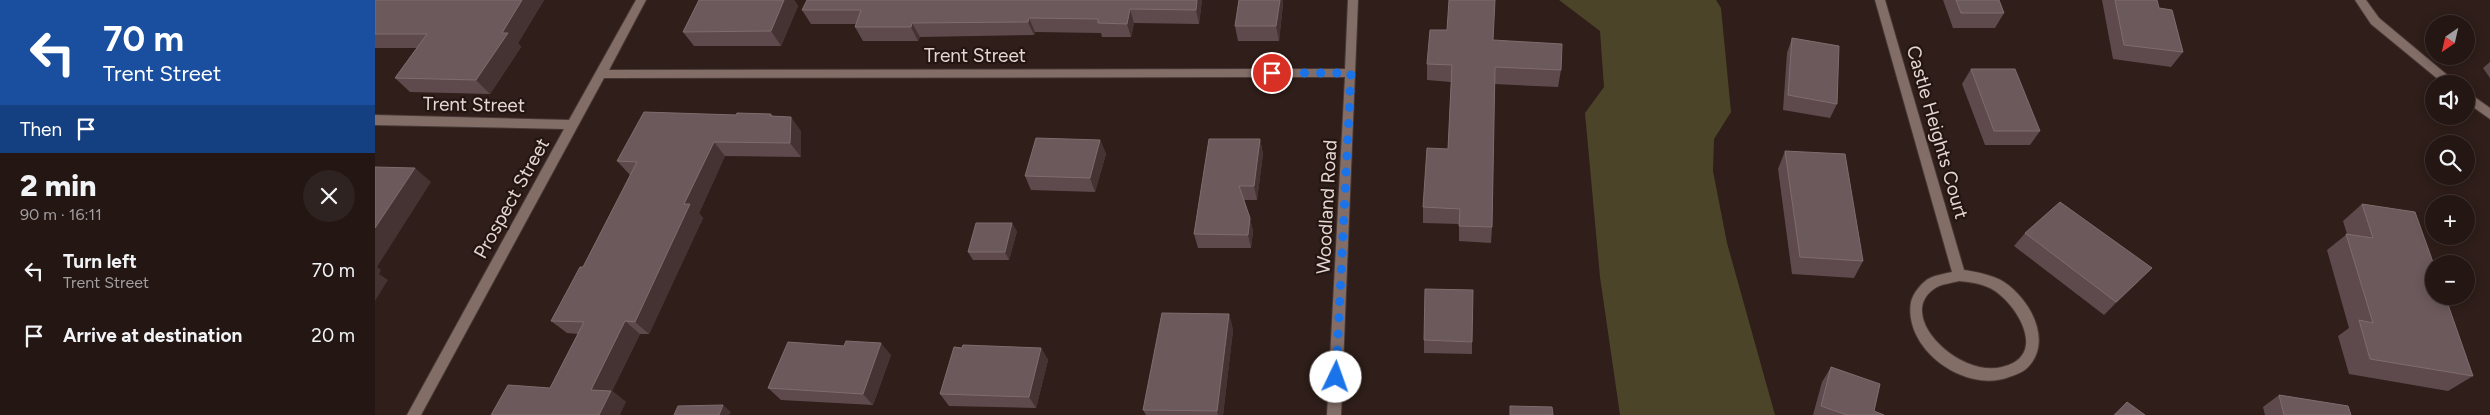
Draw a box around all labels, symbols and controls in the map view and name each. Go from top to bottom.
north arrow [2425,15,2475,65]
map controls [2425,15,2475,305]
text: 70 m [103,18,184,60]
icon: left [20,20,85,85]
street label: Castle Heights Court [1902,43,1973,221]
street label: Trent Street [924,44,1026,67]
pin [1251,52,1293,94]
icon: arrive [1258,59,1286,87]
text: Trent Street [103,60,221,87]
button: sound [2425,75,2475,125]
street label: Trent Street [423,92,525,117]
icon: arrive [72,115,100,143]
text: Then [20,118,62,141]
street label: Prospect Street [469,134,554,262]
button: search [2425,135,2475,185]
street label: Woodland Road [1311,139,1342,275]
text: 2 min [20,167,97,204]
button: close [303,170,355,222]
button: + [2425,195,2475,245]
text: 90 m · 16:11 [20,205,102,224]
text: Turn left [63,250,137,273]
button: − [2425,255,2475,305]
icon: left [20,257,48,285]
text: 70 m [312,259,355,282]
text: Trent Street [63,273,149,292]
icon: arrive [20,322,48,350]
text: Arrive at destination [63,324,242,347]
text: 20 m [311,324,355,347]
position arrow [1309,350,1361,402]

